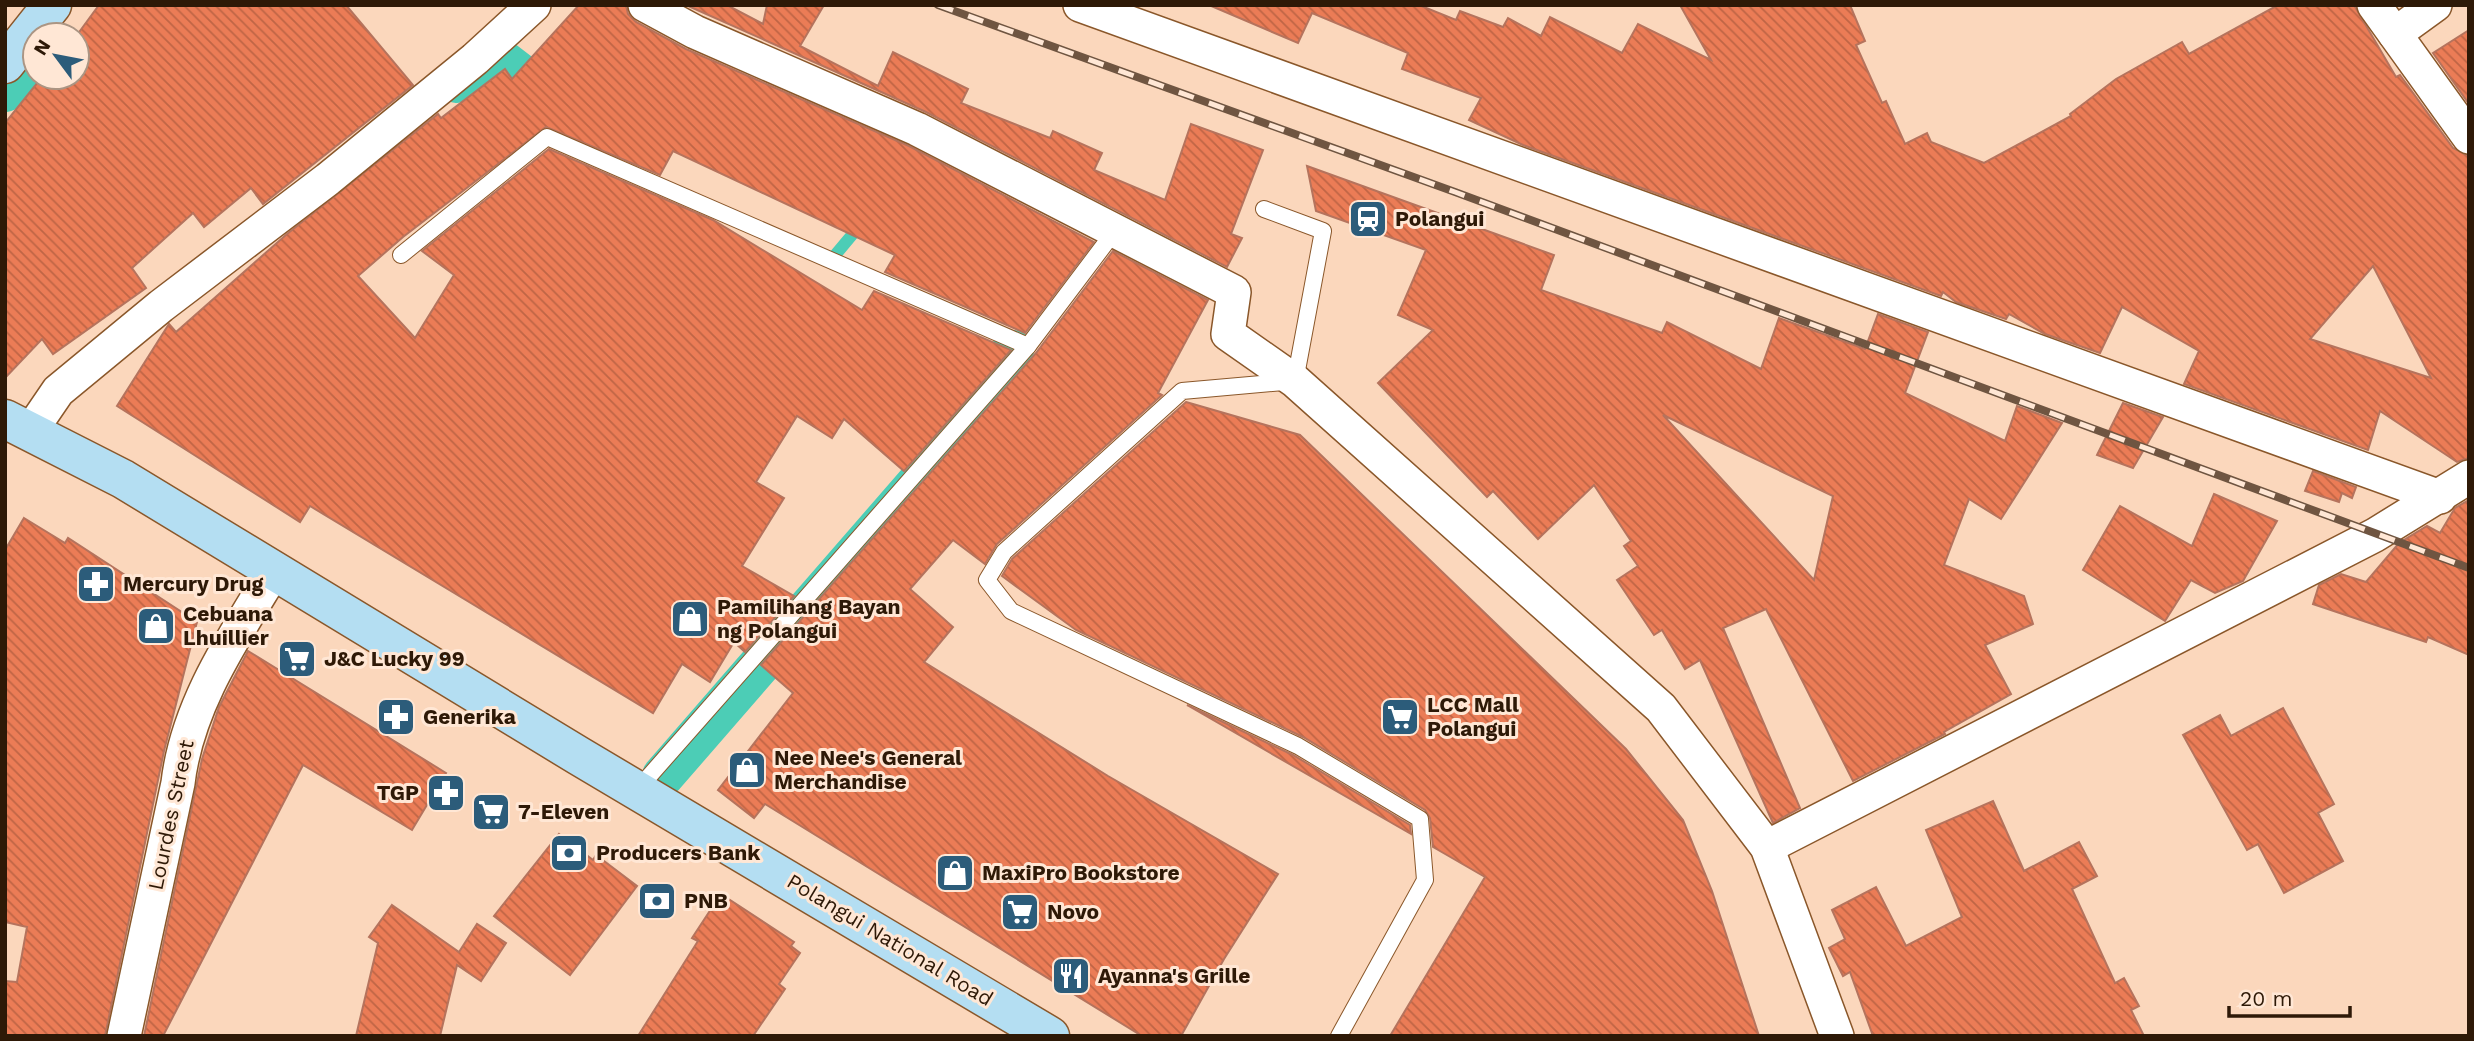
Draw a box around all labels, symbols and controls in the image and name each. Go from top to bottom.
north arrow [21,21,91,91]
text: N [29,35,55,59]
station icon: Polangui [1347,198,1389,240]
place label: Polangui [1395,206,1484,231]
pharmacy icon: Mercury Drug [75,563,117,605]
place label: Mercury Drug [123,571,263,596]
place label: Pamilihang Bayan ng Polangui [717,594,901,643]
shop icon: Pamilihang Bayan ng Polangui [669,598,711,640]
place label: Cebuana Lhuillier [183,601,274,650]
shop icon: Cebuana Lhuillier [135,605,177,647]
supermarket icon: J&C Lucky 99 [276,638,318,680]
place label: J&C Lucky 99 [324,646,465,671]
place label: LCC Mall Polangui [1427,692,1519,741]
pharmacy icon: Generika [375,696,417,738]
supermarket icon: LCC Mall Polangui [1379,696,1421,738]
place label: Generika [423,704,517,729]
street label: Lourdes Street [142,737,199,892]
place label: Nee Nee's General Merchandise [774,745,962,794]
shop icon: Nee Nee's General Merchandise [726,749,768,791]
pharmacy icon: TGP [425,772,467,814]
place label: TGP [377,780,419,805]
supermarket icon: 7-Eleven [470,791,512,833]
place label: 7-Eleven [518,799,609,824]
bank icon: Producers Bank [548,832,590,874]
place label: Producers Bank [596,840,761,865]
shop icon: MaxiPro Bookstore [934,852,976,894]
place label: MaxiPro Bookstore [982,860,1180,885]
street label: Polangui National Road [783,868,998,1011]
bank icon: PNB [636,880,678,922]
place label: PNB [684,888,728,913]
supermarket icon: Novo [999,891,1041,933]
place label: Novo [1047,899,1099,924]
restaurant icon: Ayanna's Grille [1050,955,1092,997]
place label: Ayanna's Grille [1098,963,1250,988]
scale bar [2229,974,2350,1018]
text: 20 m [2240,986,2292,1011]

